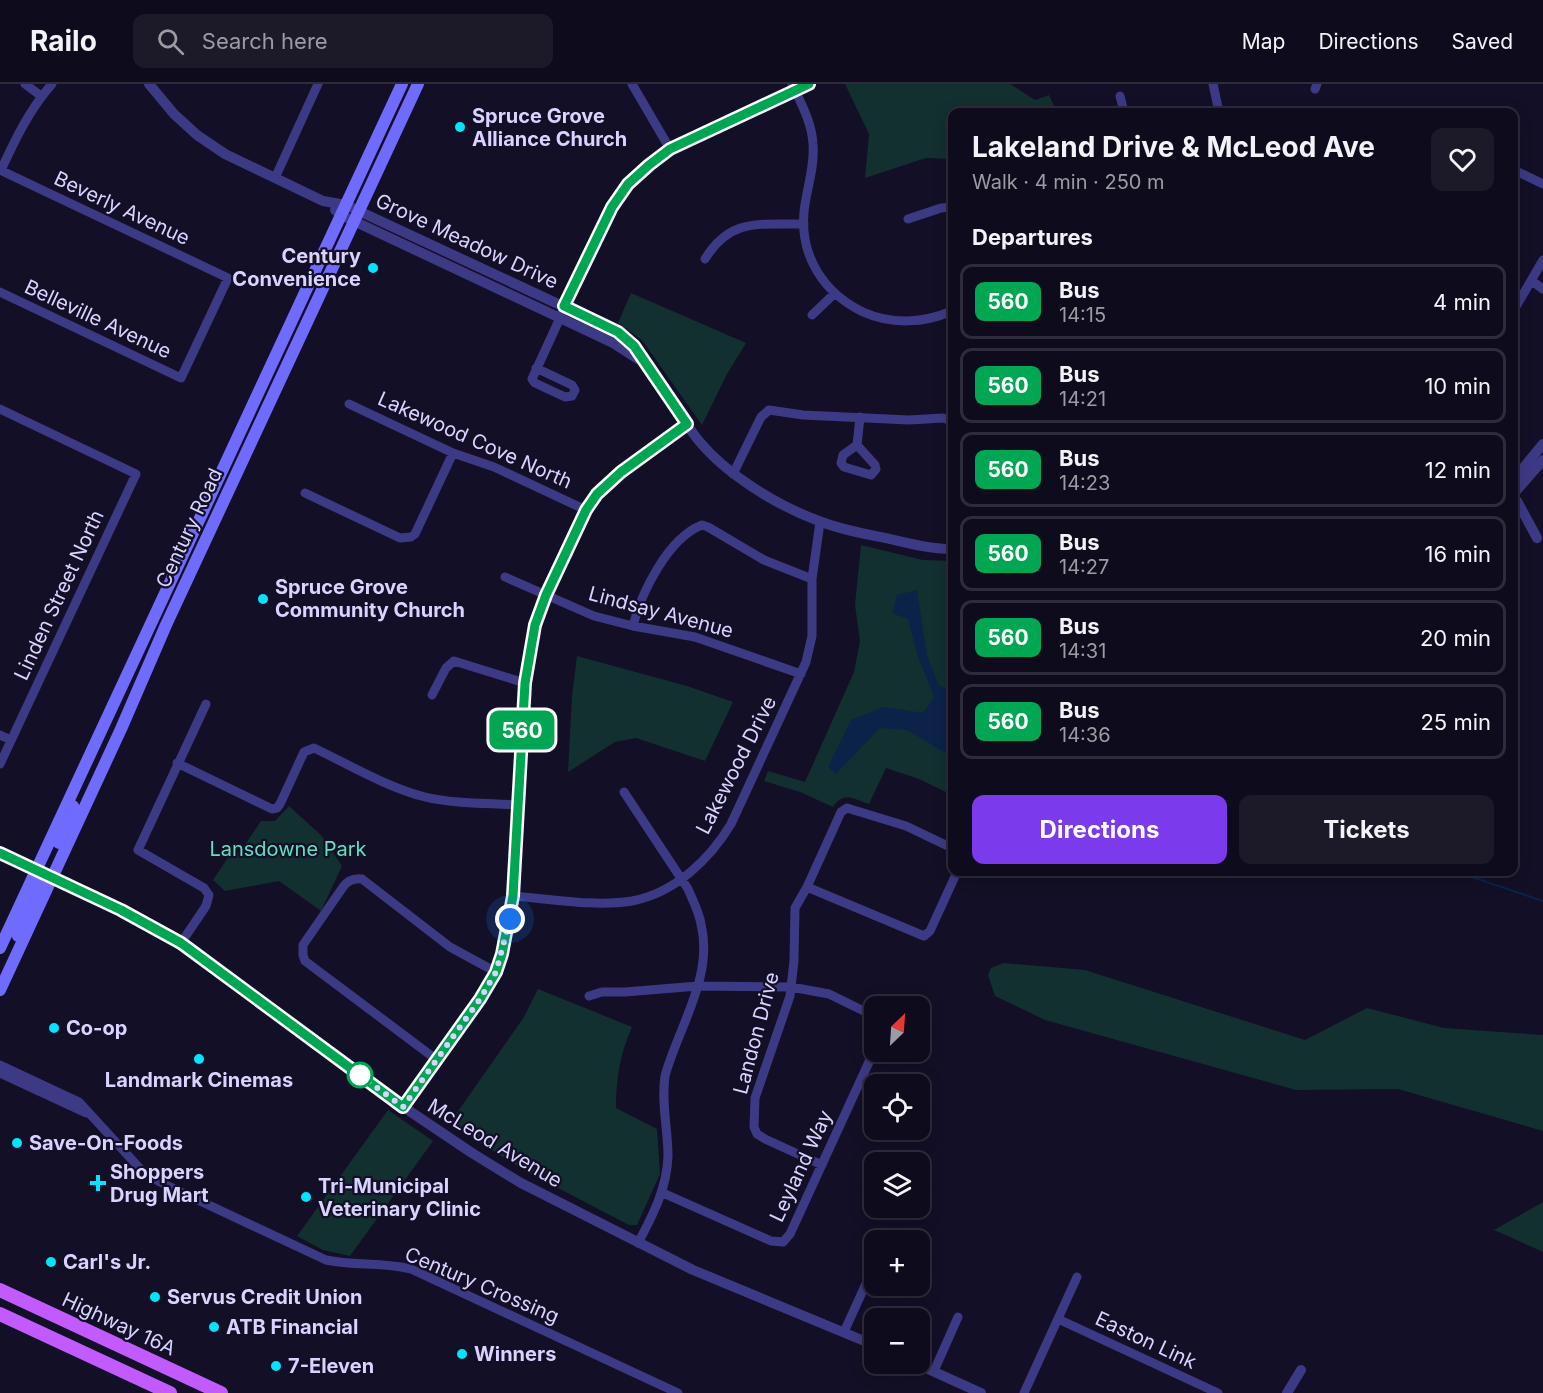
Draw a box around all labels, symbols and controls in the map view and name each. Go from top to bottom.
search box [133,14,553,68]
text: Railo [30,24,97,58]
icon: search [154,25,187,58]
text: Search here [202,28,328,54]
text: Map [1242,29,1285,54]
text: Directions [1318,29,1419,54]
text: Saved [1452,29,1513,54]
place label: Spruce Grove Alliance Church [472,104,627,151]
marker: Spruce Grove Alliance Church [453,120,467,134]
button: heart [1431,128,1494,191]
text: Lakeland Drive & McLeod Ave [972,130,1375,164]
street label: Beverly Avenue [50,166,194,250]
text: Walk · 4 min · 250 m [972,170,1165,194]
street label: Grove Meadow Drive [372,188,562,294]
text: Departures [972,224,1093,250]
place label: Century Convenience [232,244,361,291]
marker: Century Convenience [366,261,380,275]
street label: Belleville Avenue [21,275,175,363]
text: Bus [1059,277,1100,303]
text: 560 [987,289,1029,314]
text: 4 min [1433,289,1491,315]
text: 14:15 [1059,303,1106,327]
text: Bus [1059,361,1100,387]
text: 560 [987,373,1029,398]
text: 10 min [1424,373,1491,399]
street label: Lakewood Cove North [374,386,576,494]
text: 14:21 [1059,387,1106,411]
text: Bus [1059,445,1100,471]
text: 560 [987,457,1029,482]
text: 12 min [1425,457,1491,483]
street label: Century Road [151,464,227,592]
text: 14:23 [1059,471,1110,495]
street label: Linden Street North [9,506,109,684]
text: Bus [1059,529,1100,555]
text: 560 [987,541,1029,566]
text: 16 min [1425,541,1491,567]
text: 14:27 [1059,555,1109,579]
place label: Spruce Grove Community Church [275,575,465,622]
street label: Lindsay Avenue [586,581,736,643]
marker: Spruce Grove Community Church [256,592,270,606]
text: Bus [1059,613,1100,639]
text: 560 [987,625,1029,650]
text: 20 min [1420,625,1491,651]
text: 14:31 [1059,639,1106,663]
street label: Lakewood Drive [691,692,781,838]
text: Bus [1059,697,1100,723]
text: 560 [987,709,1029,734]
text: 25 min [1420,709,1491,735]
line badge: 560 [488,710,556,750]
text: 560 [501,718,543,743]
text: 14:36 [1059,723,1111,747]
button: Directions [972,795,1227,864]
button: Tickets [1239,795,1494,864]
park label: Lansdowne Park [209,837,367,861]
your location [495,904,525,934]
street label: Landon Drive [728,969,784,1097]
north arrow [864,996,930,1062]
map controls [864,996,930,1374]
place label: Co-op [66,1016,127,1040]
marker: Co-op [47,1021,61,1035]
marker: Landmark Cinemas [192,1052,206,1066]
unlabelled marker [347,1062,373,1088]
place label: Landmark Cinemas [105,1068,293,1092]
button: locate [864,1074,930,1140]
street label: McLeod Avenue [423,1093,567,1193]
street label: Leyland Way [765,1106,837,1226]
place label: Save-On-Foods [29,1131,183,1155]
marker: Save-On-Foods [10,1136,24,1150]
button: layers [864,1152,930,1218]
place label: Shoppers Drug Mart [110,1160,209,1207]
place label: Tri-Municipal Veterinary Clinic [318,1174,481,1221]
marker: Shoppers Drug Mart [91,1176,105,1190]
marker: Tri-Municipal Veterinary Clinic [299,1190,313,1204]
button: + [864,1230,930,1296]
street label: Century Crossing [401,1242,563,1328]
place label: Carl's Jr. [63,1250,151,1274]
marker: Carl's Jr. [44,1255,58,1269]
place label: Servus Credit Union [167,1285,363,1309]
street label: Highway 16A [59,1287,180,1361]
marker: Servus Credit Union [148,1290,162,1304]
street label: Easton Link [1092,1306,1200,1374]
button: − [864,1308,930,1374]
place label: ATB Financial [226,1315,358,1339]
marker: ATB Financial [207,1320,221,1334]
place label: Winners [474,1342,556,1366]
marker: Winners [455,1347,469,1361]
place label: 7-Eleven [288,1354,374,1378]
marker: 7-Eleven [269,1359,283,1373]

